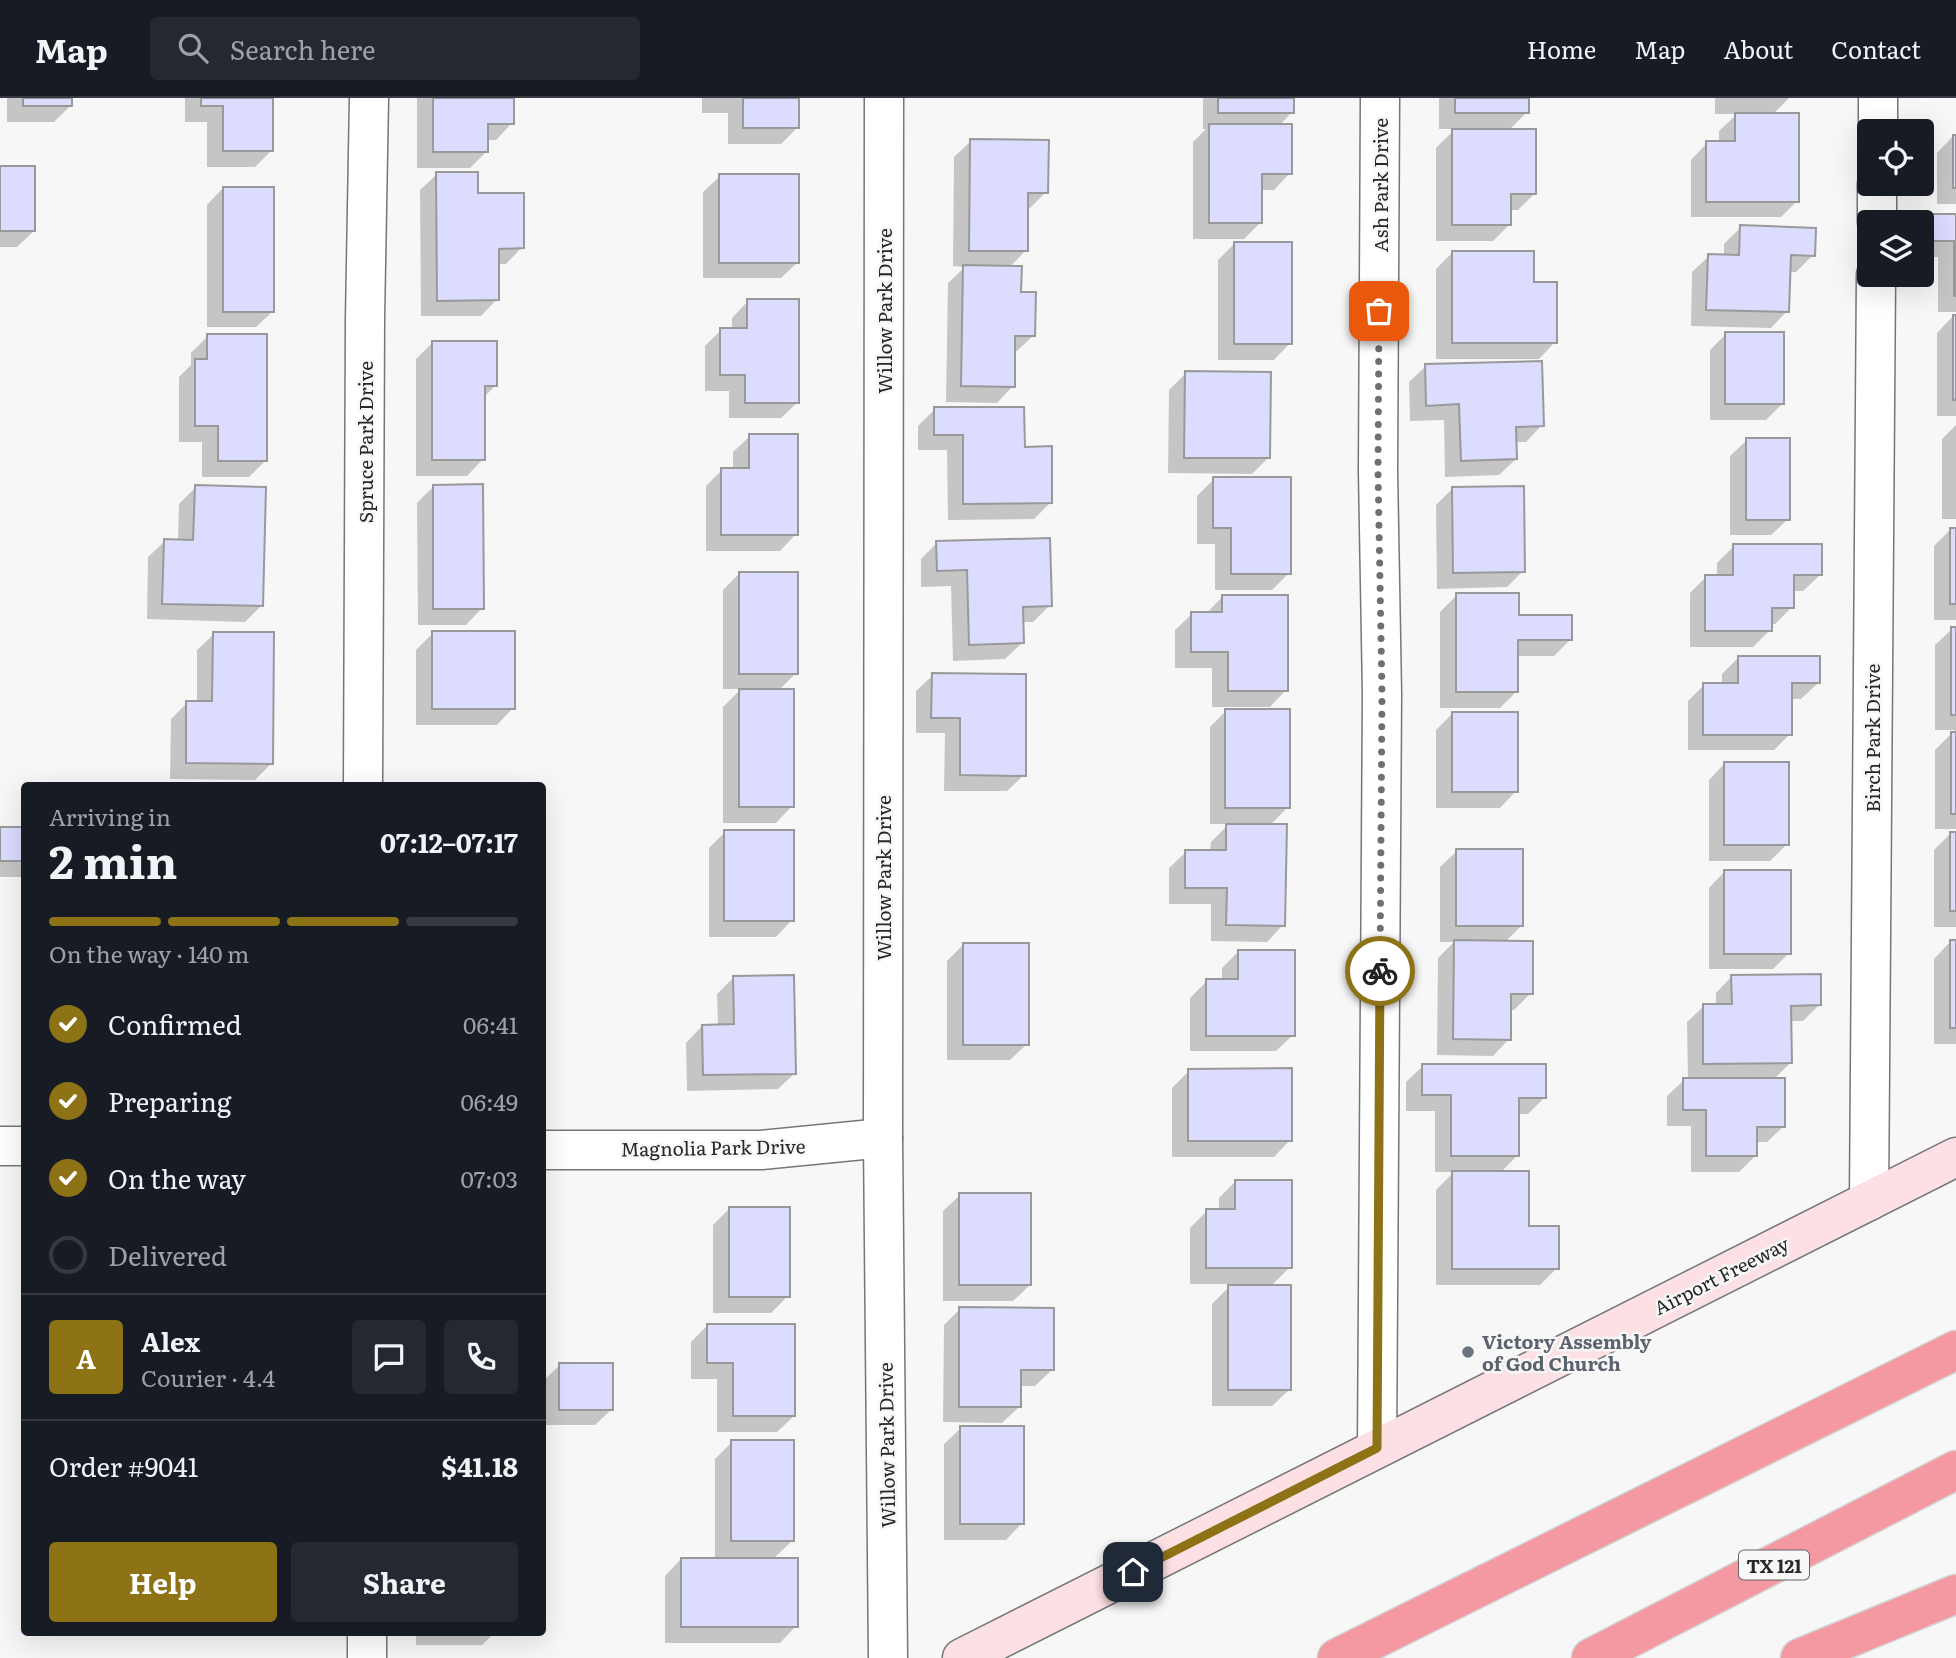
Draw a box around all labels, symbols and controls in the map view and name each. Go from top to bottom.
search box [150,17,640,80]
text: Map [35,24,108,73]
icon: search [174,29,212,67]
text: Search here [230,29,376,68]
text: Home [1527,31,1596,66]
text: Map [1634,31,1685,66]
text: About [1723,31,1793,66]
text: Contact [1831,31,1921,66]
street label: Ash Park Drive [1366,118,1394,252]
map controls [1857,119,1934,287]
button: locate [1857,119,1934,196]
button: layers [1857,210,1934,287]
street label: Willow Park Drive [870,228,898,394]
pin [1349,281,1409,341]
icon: bag [1360,292,1398,330]
street label: Spruce Park Drive [351,361,379,523]
street label: Birch Park Drive [1858,663,1886,812]
street label: Willow Park Drive [869,795,897,961]
text: Arriving in [49,799,171,833]
text: 07:12–07:17 [380,822,518,861]
text: 2 min [49,825,178,893]
text: On the way · 140 m [49,936,249,970]
courier [1345,936,1415,1006]
icon: bike [1361,952,1399,990]
text: Confirmed [108,1004,242,1043]
icon: check [49,1005,87,1043]
text: 06:41 [463,1007,518,1041]
text: Preparing [108,1081,231,1120]
icon: check [49,1082,87,1120]
text: 06:49 [460,1084,518,1118]
street label: Magnolia Park Drive [620,1131,806,1163]
text: On the way [108,1158,246,1197]
icon: check [49,1159,87,1197]
text: 07:03 [460,1161,518,1195]
street label: Airport Freeway [1649,1229,1793,1321]
text: Delivered [108,1235,227,1274]
button: chat [352,1320,426,1394]
button: phone [444,1320,518,1394]
text: Alex [141,1321,200,1360]
place label: Victory Assembly of God Church [1482,1327,1652,1377]
text: A [76,1338,96,1377]
marker: Victory Assembly of God Church [1460,1344,1476,1360]
text: Courier · 4.4 [141,1360,275,1394]
street label: Willow Park Drive [871,1362,901,1528]
text: Order #9041 [49,1446,198,1485]
text: $41.18 [441,1446,518,1485]
button: Help [49,1542,277,1622]
button: Share [291,1542,518,1622]
pin [1103,1542,1163,1602]
road number: TX 121 [1739,1550,1809,1580]
icon: home [1114,1553,1152,1591]

